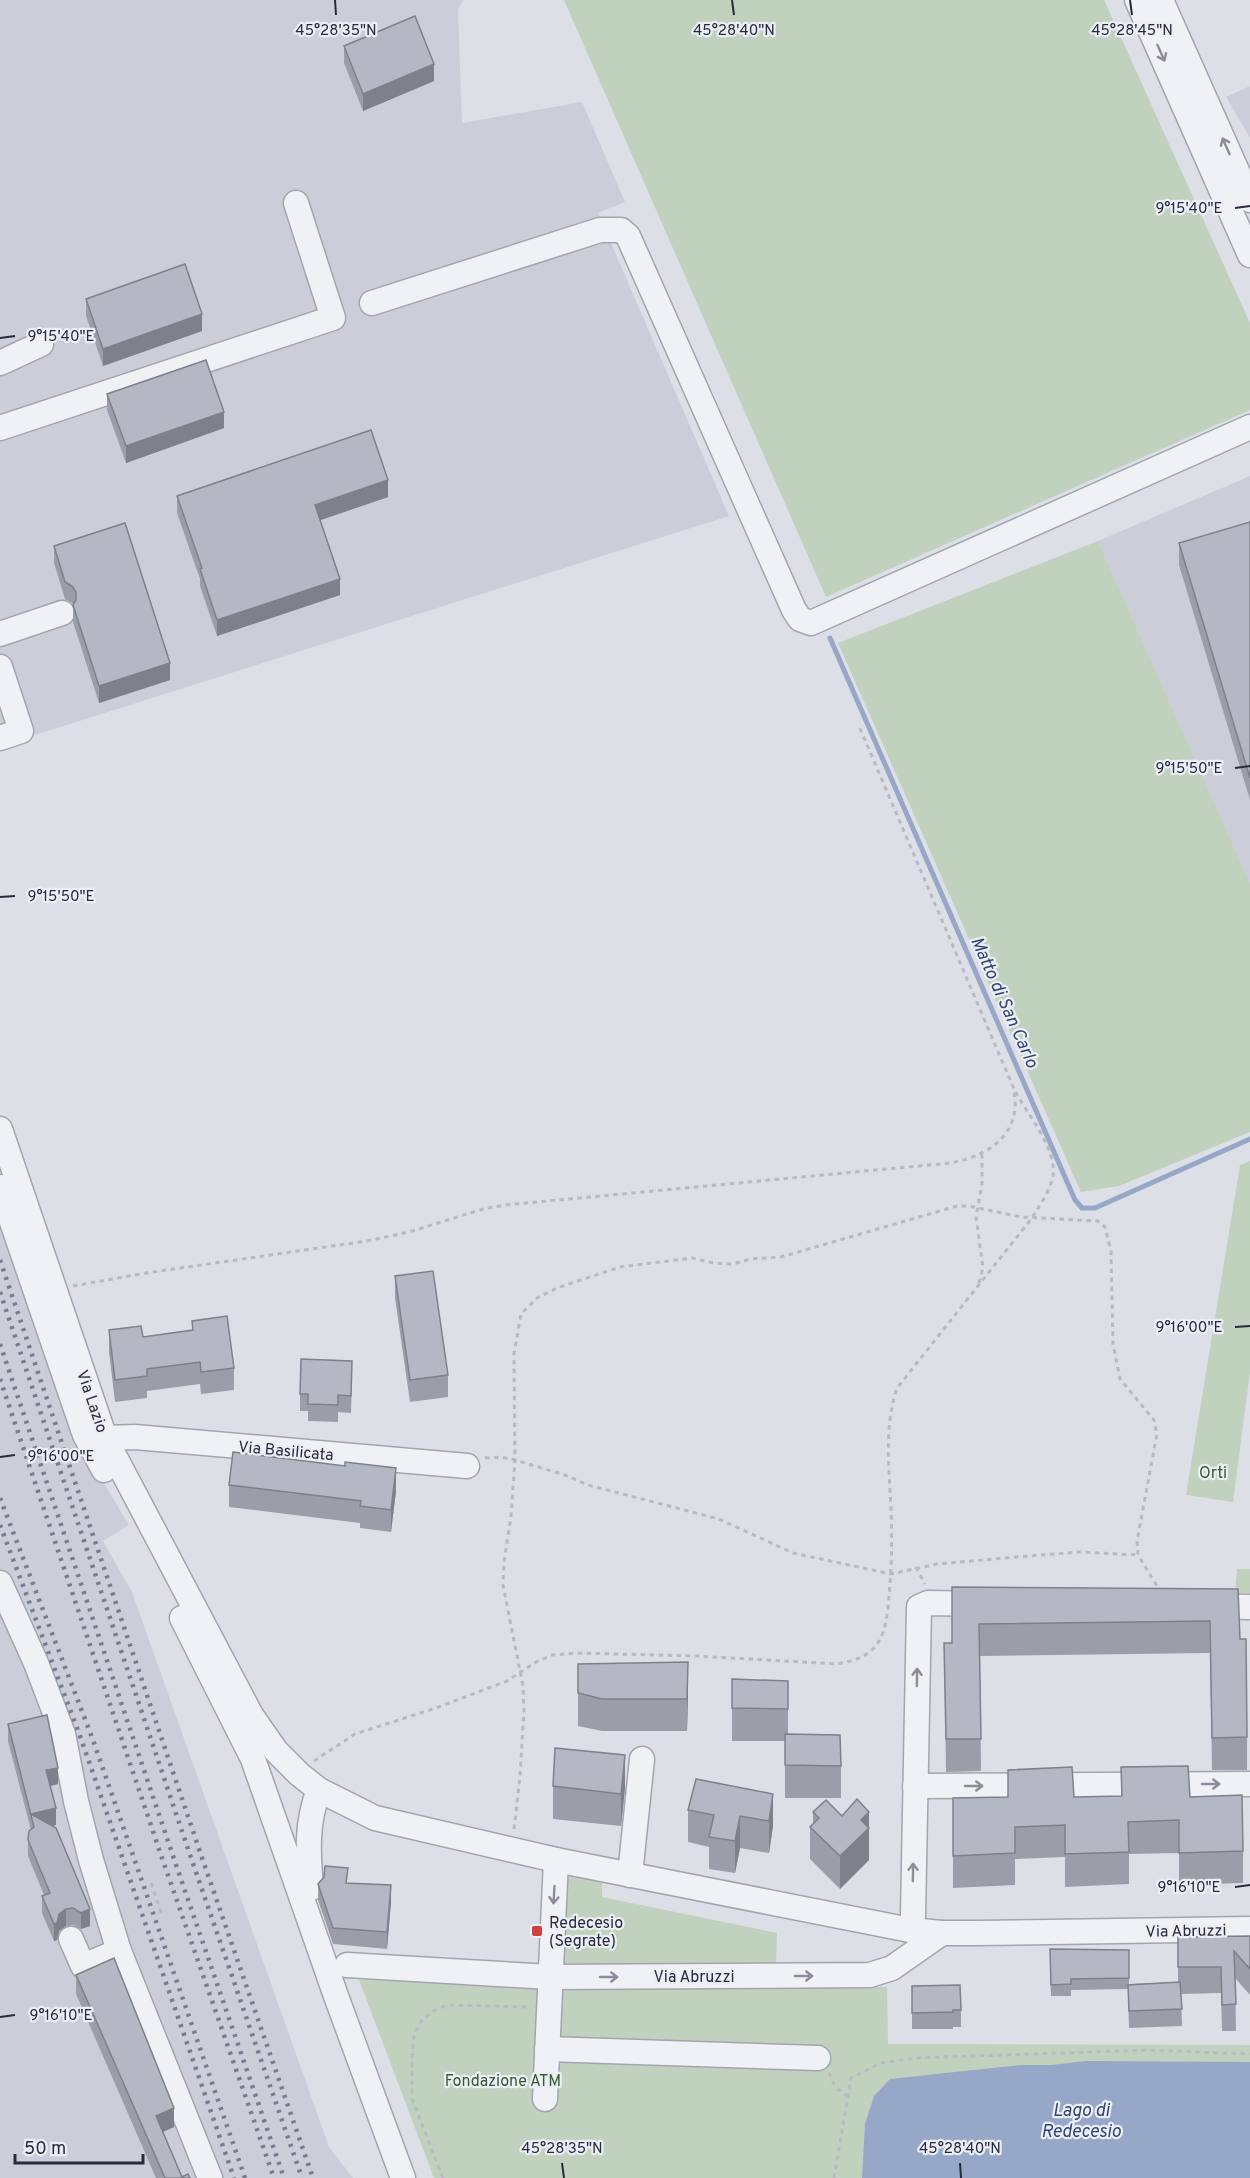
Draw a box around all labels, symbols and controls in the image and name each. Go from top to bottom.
text: 45°28'35"N [295,22,377,41]
text: 45°28'40"N [693,22,775,41]
text: 45°28'45"N [1091,22,1173,41]
one-way arrow [1156,44,1167,62]
one-way arrow [1220,138,1232,156]
text: 9°15'40"E [1155,200,1223,219]
text: 9°15'40"E [27,328,95,347]
text: 9°15'50"E [1155,760,1223,779]
text: 9°15'50"E [27,888,95,907]
water label: Matto di San Carlo [964,933,1043,1072]
text: 9°16'00"E [1155,1319,1223,1338]
street label: Via Lazio [71,1368,111,1436]
street label: Via Basilicata [237,1438,334,1466]
text: 9°16'00"E [27,1448,95,1467]
park label: Orti [1199,1464,1227,1484]
one-way arrow [911,1667,923,1687]
one-way arrow [1200,1778,1220,1790]
one-way arrow [963,1780,983,1792]
one-way arrow [908,1862,919,1882]
text: 9°16'10"E [1157,1879,1221,1898]
one-way arrow [549,1885,560,1905]
place label: Redecesio (Segrate) [549,1914,623,1952]
street label: Via Abruzzi [1145,1921,1227,1943]
marker: Redecesio (Segrate) [530,1924,544,1938]
street label: Via Abruzzi [653,1968,735,1988]
one-way arrow [793,1970,813,1982]
one-way arrow [598,1971,618,1983]
text: 9°16'10"E [29,2007,93,2026]
park label: Fondazione ATM [445,2072,561,2092]
water label: Lago di Redecesio [1041,2100,1121,2144]
scale bar [15,2127,142,2165]
text: 50 m [24,2138,66,2161]
text: 45°28'35"N [521,2140,603,2159]
text: 45°28'40"N [919,2140,1001,2159]

